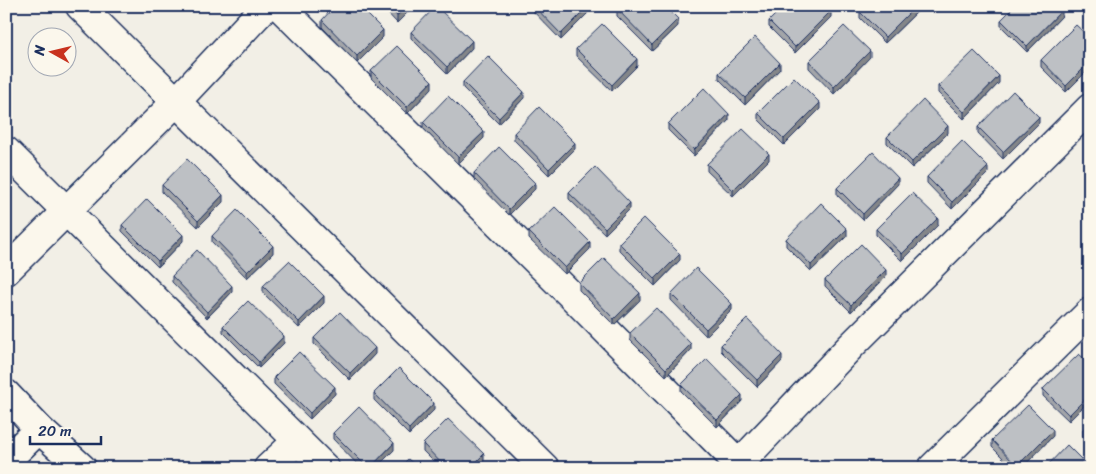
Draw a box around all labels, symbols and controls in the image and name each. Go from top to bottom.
north arrow [28,28,78,78]
text: N [26,43,53,58]
scale bar [30,414,101,446]
text: 20 m [38,418,72,444]

